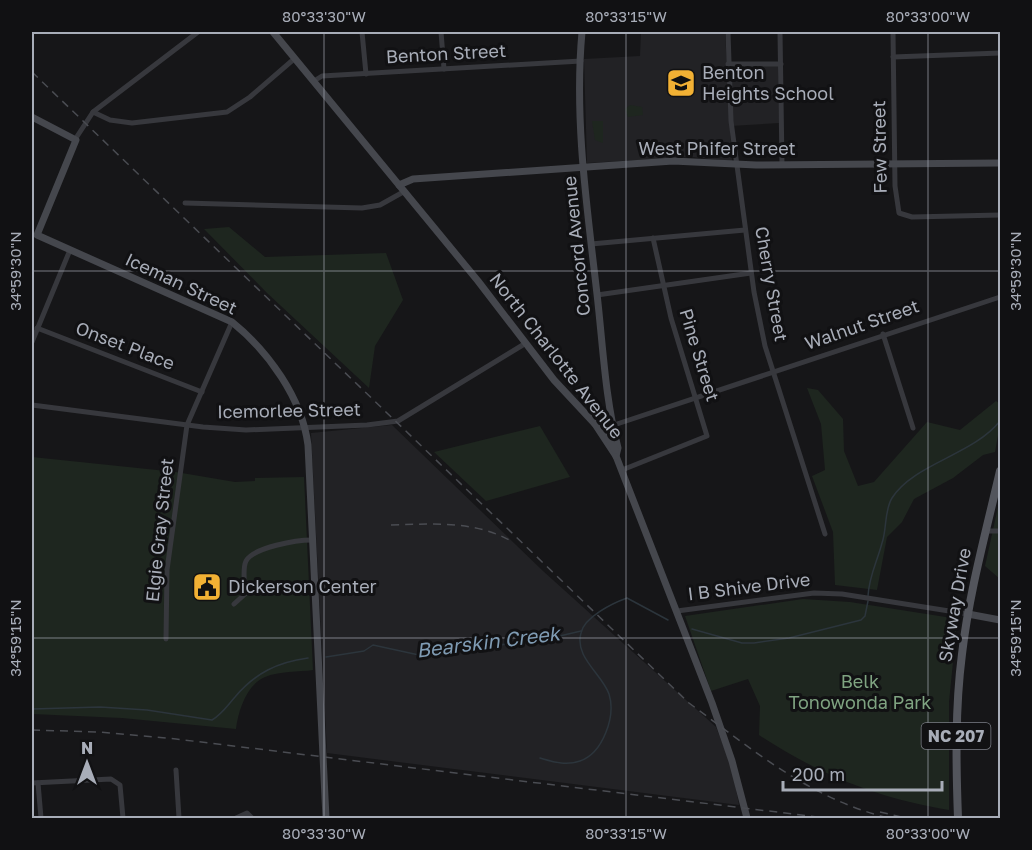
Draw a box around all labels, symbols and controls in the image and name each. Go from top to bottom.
text: 80°33'30"W [282,7,366,25]
text: 80°33'15"W [585,7,667,25]
text: 80°33'00"W [886,7,970,25]
street label: Benton Street [385,39,507,67]
place label: Benton Heights School [702,61,834,104]
school or university icon: Benton Heights School [665,67,697,99]
street label: Few Street [867,100,891,194]
street label: West Phifer Street [638,137,796,159]
street label: Concord Avenue [558,175,594,317]
street label: Cherry Street [751,225,793,343]
text: 34°59'30"N [6,231,24,311]
text: 34°59'30"N [1006,231,1024,311]
street label: Iceman Street [122,248,241,319]
street label: North Charlotte Avenue [485,268,628,443]
street label: Walnut Street [802,294,922,354]
street label: Pine Street [675,306,724,404]
street label: Onset Place [73,316,178,374]
street label: Icemorlee Street [217,398,361,422]
street label: Elgie Gray Street [141,457,178,603]
street label: Skyway Drive [933,546,975,664]
street label: I B Shive Drive [686,568,811,604]
public building icon: Dickerson Center [191,571,223,603]
place label: Dickerson Center [228,575,377,597]
text: 34°59'15"N [6,599,24,677]
text: 34°59'15"N [1006,599,1024,677]
water label: Bearskin Creek [415,620,564,662]
park label: Belk Tonowonda Park [788,670,932,713]
road number: NC 207 [922,723,990,749]
north arrow [57,733,117,793]
text: N [81,738,93,758]
scale bar [783,754,942,792]
text: 200 m [792,763,845,785]
text: 80°33'30"W [282,824,366,842]
text: 80°33'15"W [585,824,667,842]
text: 80°33'00"W [886,824,970,842]

